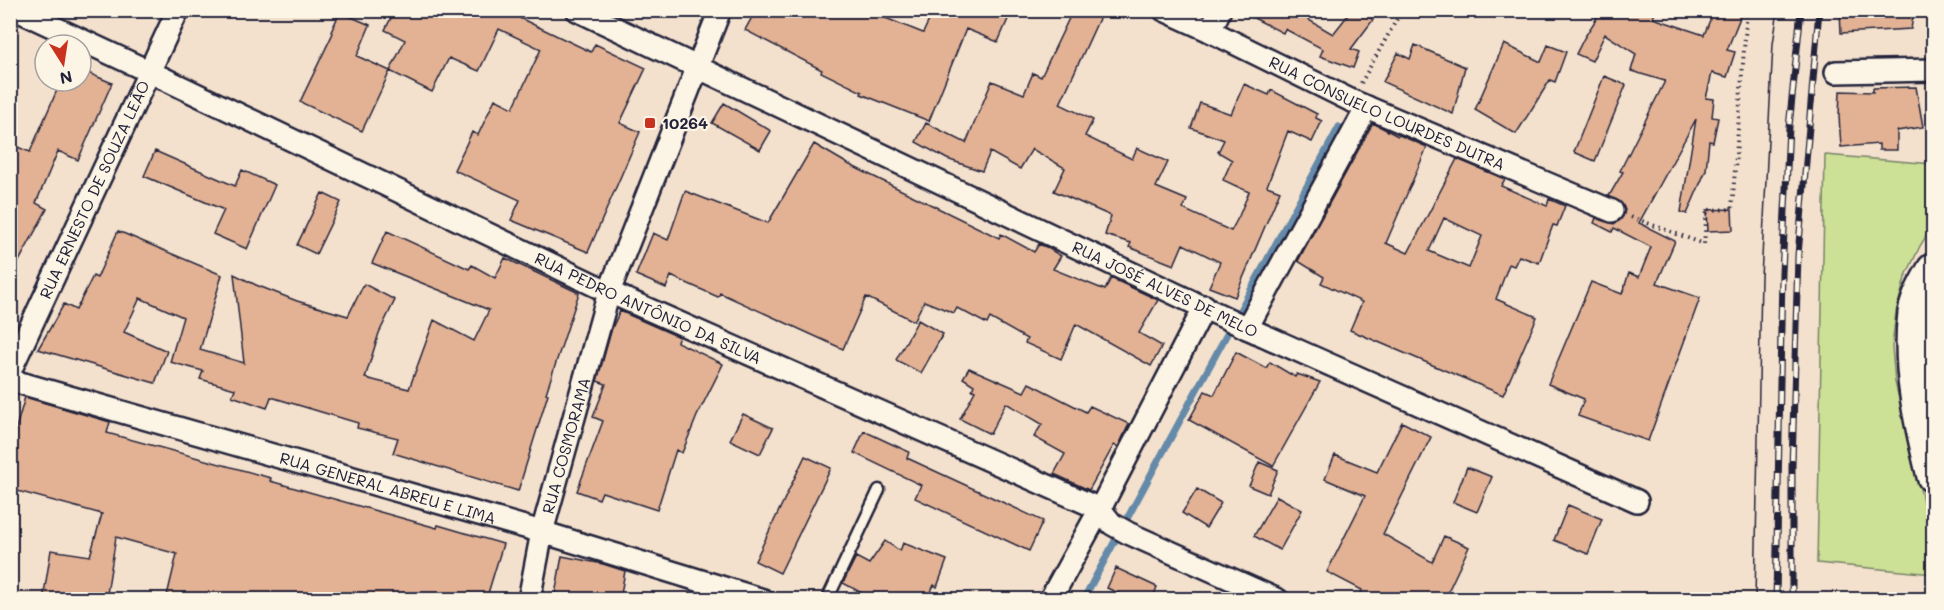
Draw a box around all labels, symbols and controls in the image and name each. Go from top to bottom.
north arrow [33,33,93,93]
street label: RUA CONSUELO LOURDES DUTRA [1266,51,1509,175]
street label: RUA ERNESTO DE SOUZA LEÃO [35,78,153,302]
place label: 10264 [662,112,708,133]
marker: 10264 [643,116,657,130]
street label: RUA JOSÉ ALVES DE MELO [1069,236,1262,342]
street label: RUA PEDRO ANTÔNIO DA SILVA [531,247,765,368]
street label: RUA COSMORAMA [537,375,595,516]
street label: RUA GENERAL ABREU E LIMA [277,447,499,528]

